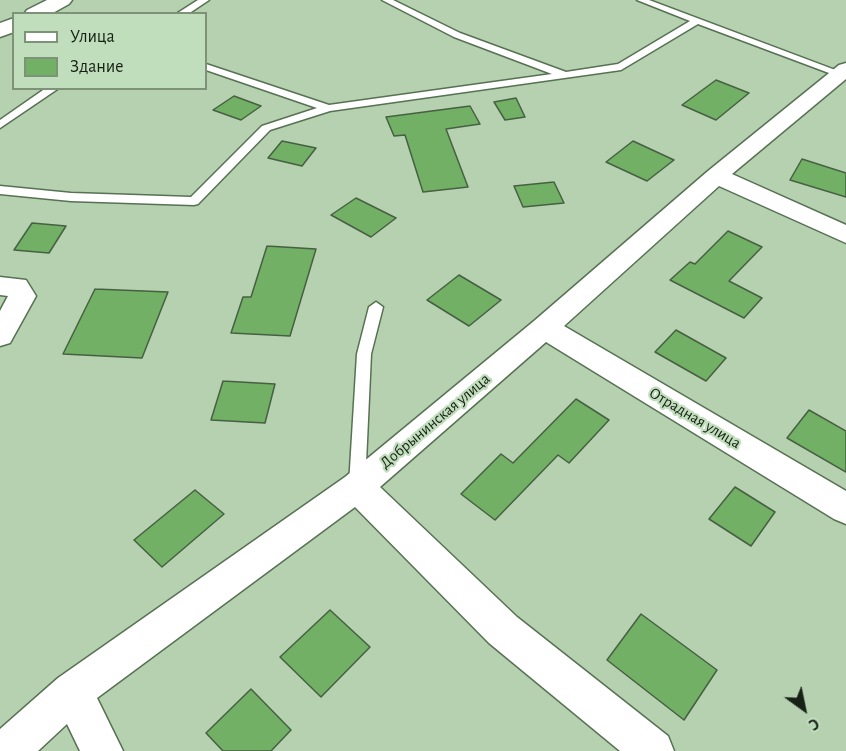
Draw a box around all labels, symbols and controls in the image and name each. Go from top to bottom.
legend [12,12,207,90]
text: Улица [70,28,115,46]
text: Здание [70,58,124,76]
street label: Добрынинская улица [376,369,494,473]
street label: Отрадная улица [646,383,744,453]
north arrow [774,679,834,739]
text: С [806,715,822,733]

